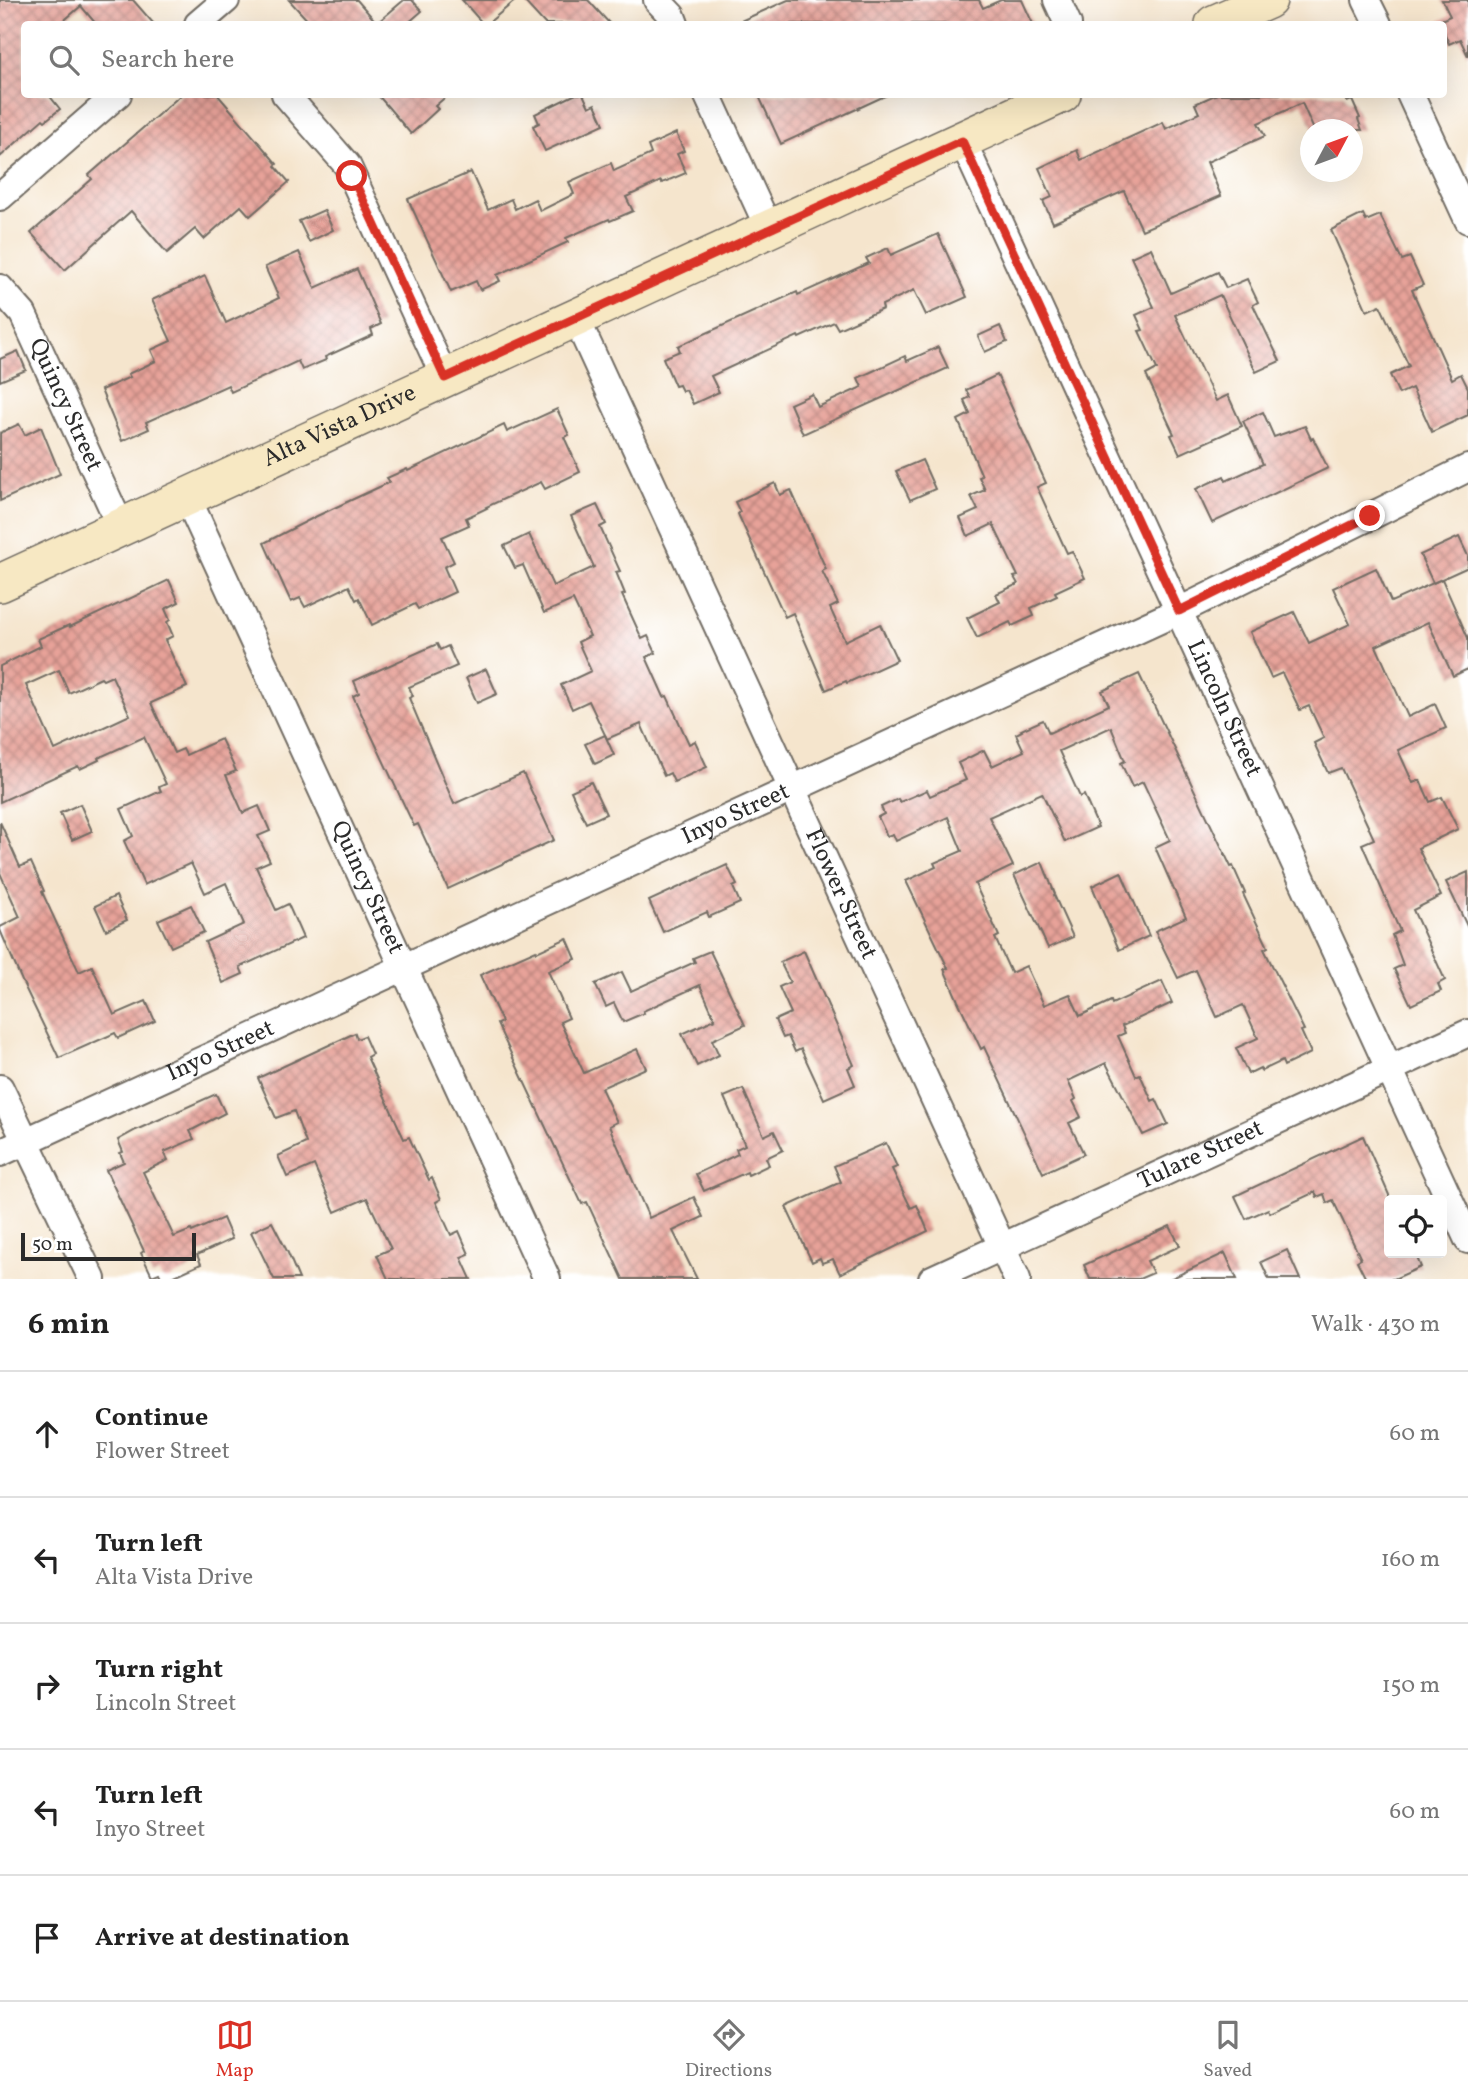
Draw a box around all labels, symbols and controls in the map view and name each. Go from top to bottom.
search box [21,21,1447,98]
icon: search [45,41,83,79]
text: Search here [101,42,234,78]
north arrow [1300,119,1363,182]
route start [336,160,367,191]
street label: Quincy Street [19,333,110,477]
street label: Alta Vista Drive [258,377,422,477]
route end [1354,500,1385,531]
street label: Lincoln Street [1177,635,1270,783]
street label: Inyo Street [677,775,795,854]
street label: Quincy Street [321,815,412,960]
street label: Flower Street [796,823,885,965]
street label: Inyo Street [161,1012,280,1091]
street label: Tulare Street [1133,1112,1269,1199]
map controls [1384,1195,1447,1258]
button: locate [1384,1195,1447,1258]
scale bar [21,1230,196,1262]
text: 50 m [32,1232,73,1258]
text: 6 min [28,1304,110,1346]
text: Walk · 430 m [1311,1309,1440,1341]
text: Continue [95,1400,208,1436]
icon: ahead [28,1415,66,1453]
text: 60 m [1390,1418,1440,1450]
text: Flower Street [95,1436,230,1468]
text: Turn left [95,1526,203,1562]
icon: left [28,1541,66,1579]
text: 160 m [1381,1544,1440,1576]
text: Alta Vista Drive [95,1562,253,1594]
text: Turn right [95,1652,223,1688]
icon: right [28,1667,66,1705]
text: 150 m [1382,1670,1440,1702]
text: Lincoln Street [95,1688,236,1720]
text: Turn left [95,1778,203,1814]
icon: left [28,1793,66,1831]
text: 60 m [1390,1796,1440,1828]
text: Inyo Street [95,1814,205,1846]
icon: arrive [28,1919,66,1957]
text: Arrive at destination [95,1920,350,1956]
tab: Map [216,2016,254,2084]
tab: Directions [685,2016,772,2084]
tab: Saved [1203,2016,1252,2084]

